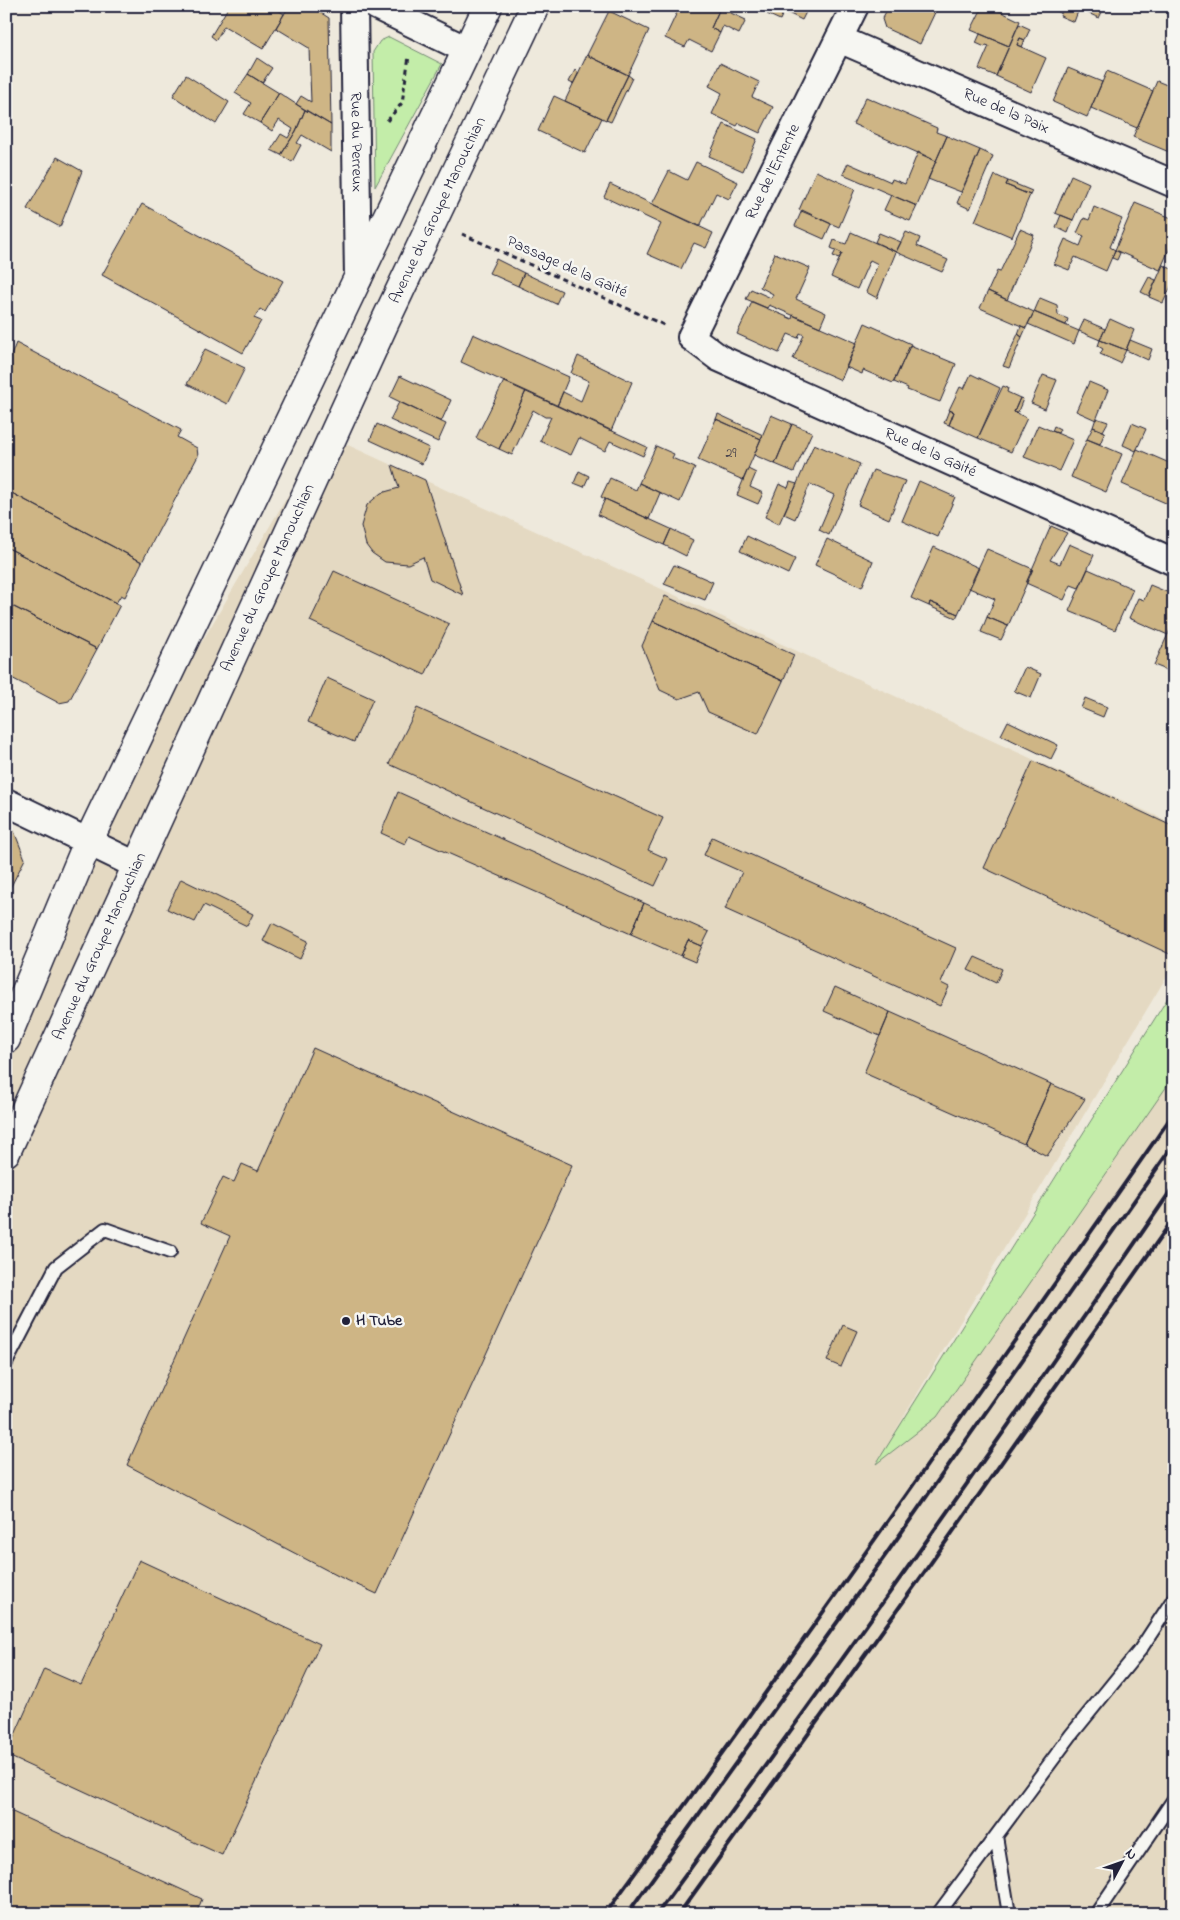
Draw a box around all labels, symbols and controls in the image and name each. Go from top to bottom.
street label: Rue de la Paix [959,82,1053,141]
street label: Rue du Perreux [343,92,369,192]
street label: Avenue du Groupe Manouchian [383,113,493,308]
street label: Rue de l'Entente [739,119,807,224]
street label: Passage de la Gaité [503,230,632,305]
street label: Rue de la Gaité [880,422,981,484]
house number: 29 [725,443,737,464]
street label: Avenue du Groupe Manouchian [215,480,321,676]
street label: Avenue du Groupe Manouchian [47,848,153,1044]
place label: H Tube [356,1309,403,1333]
marker: H Tube [340,1315,352,1327]
north arrow [1098,1838,1148,1888]
text: N [1120,1844,1142,1865]

